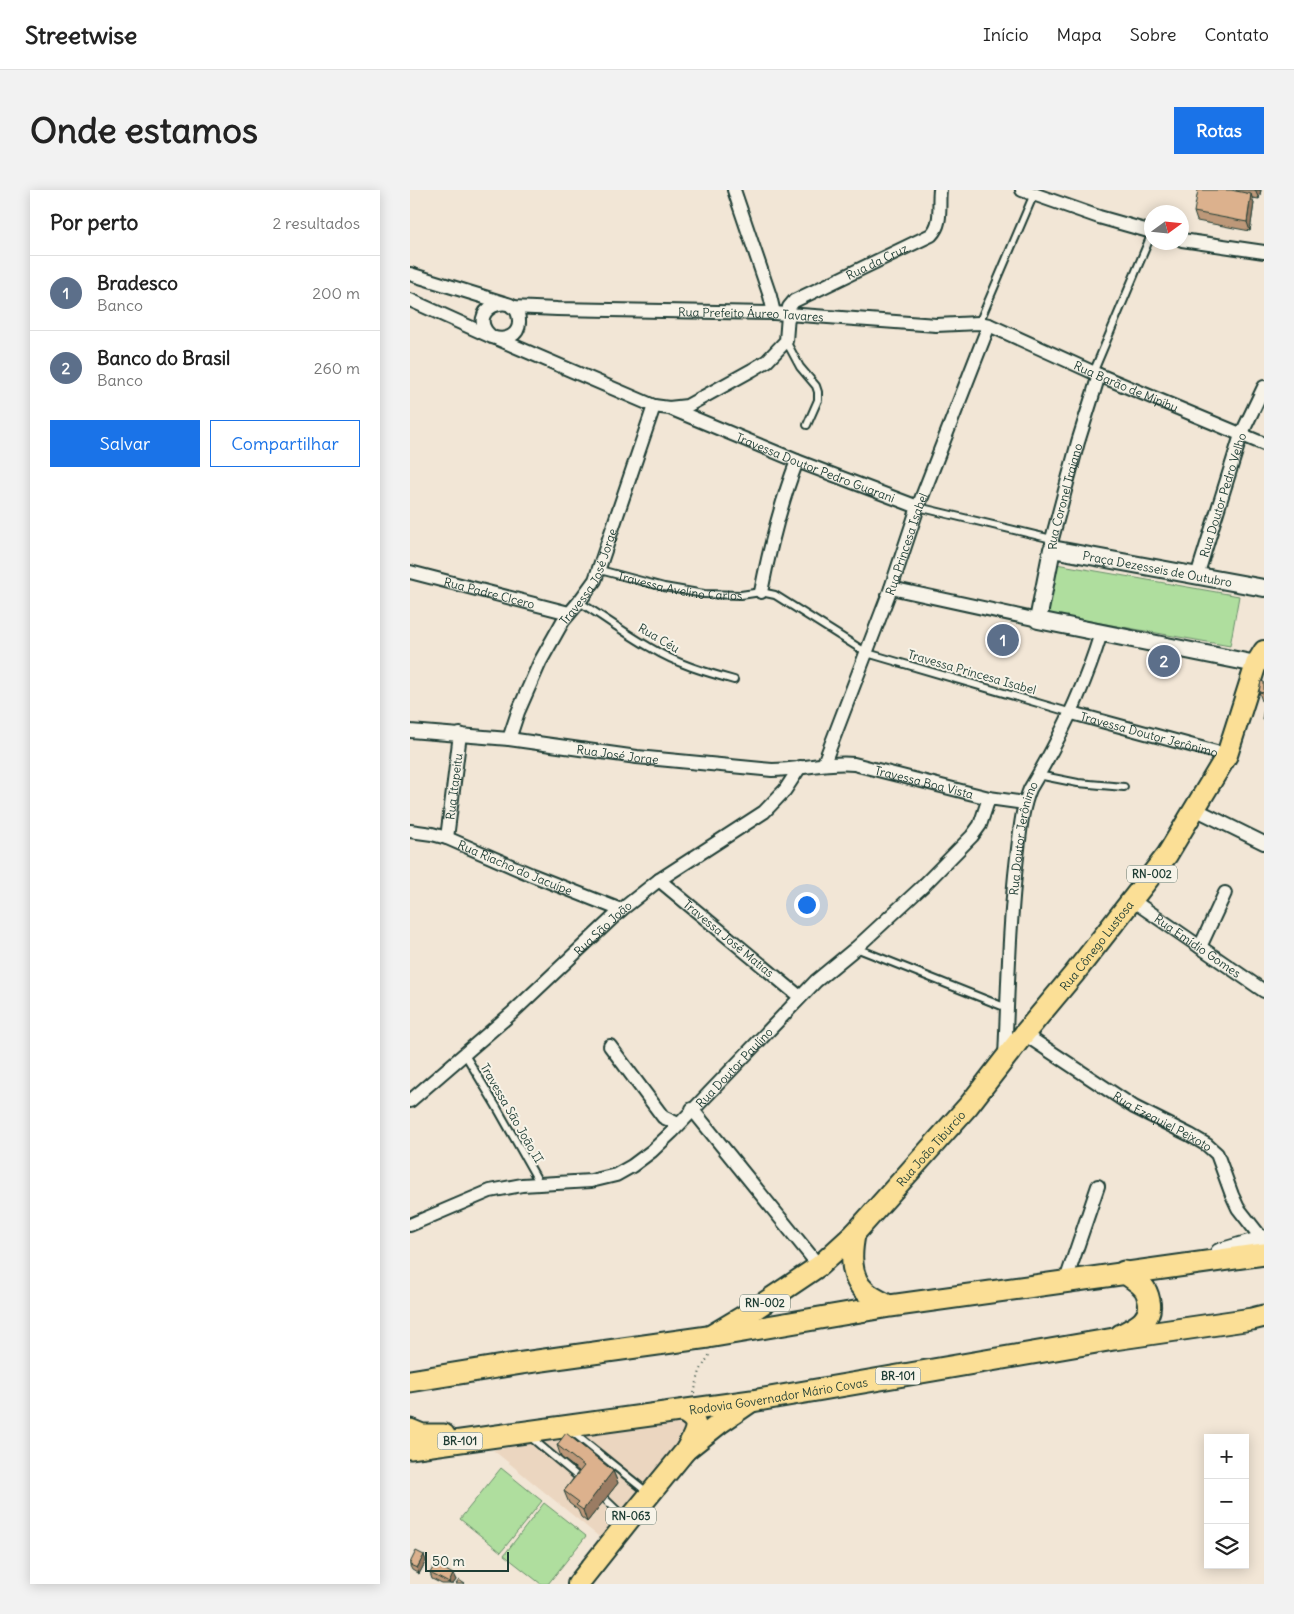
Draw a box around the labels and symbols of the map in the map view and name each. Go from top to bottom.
north arrow [1144,205,1189,250]
street label: Rua da Cruz [843,240,910,282]
street label: Rua Prefeito Áureo Tavares [678,304,824,324]
street label: Rua Barão de Mipibu [1072,357,1181,415]
street label: Travessa Doutor Pedro Guarani [734,429,897,505]
street label: Rua Doutor Pedro Velho [1196,430,1249,559]
street label: Rua Coronel Trajano [1044,441,1085,550]
street label: Rua Princesa Isabel [882,491,930,597]
street label: Travessa José Jorge [556,526,619,628]
street label: Praça Dezesseis de Outubro [1081,547,1234,590]
street label: Travessa Avelino Carlos [616,568,743,603]
street label: Rua Padre Clcero [442,574,537,611]
street label: Rua Céu [636,620,682,656]
pin: 1 [987,621,1019,659]
pin: 2 [1148,642,1180,680]
street label: Travessa Princesa Isabel [906,647,1038,697]
street label: Travessa Doutor Jerônimo [1079,708,1220,760]
street label: Rua José Jorge [576,741,659,767]
street label: Rua Itapeitu [442,752,465,821]
street label: Travessa Boa Vista [873,762,975,801]
street label: Rua Doutor Jerônimo [1006,778,1041,896]
street label: Rua Riacho do Jacuípe [456,836,575,898]
road number: RN-002 [1127,866,1177,882]
your location [794,892,820,918]
street label: Travessa José Matias [681,896,777,980]
street label: Rua São João [570,897,635,958]
street label: Rua Cônego Lustosa [1056,897,1136,993]
street label: Rua Emídio Gomes [1152,910,1244,980]
street label: Rua Doutor Paulino [692,1024,776,1110]
street label: Travessa São João II [477,1060,547,1166]
street label: Rua Ezequiel Peixoto [1110,1088,1216,1154]
street label: Rua João Tibúrcio [893,1107,968,1189]
road number: RN-002 [740,1294,790,1312]
road number: BR-101 [876,1368,920,1384]
street label: Rodovia Governador Mário Covas [688,1374,869,1417]
road number: BR-101 [438,1432,482,1450]
road number: RN-063 [606,1508,656,1524]
scale bar [425,1549,509,1572]

